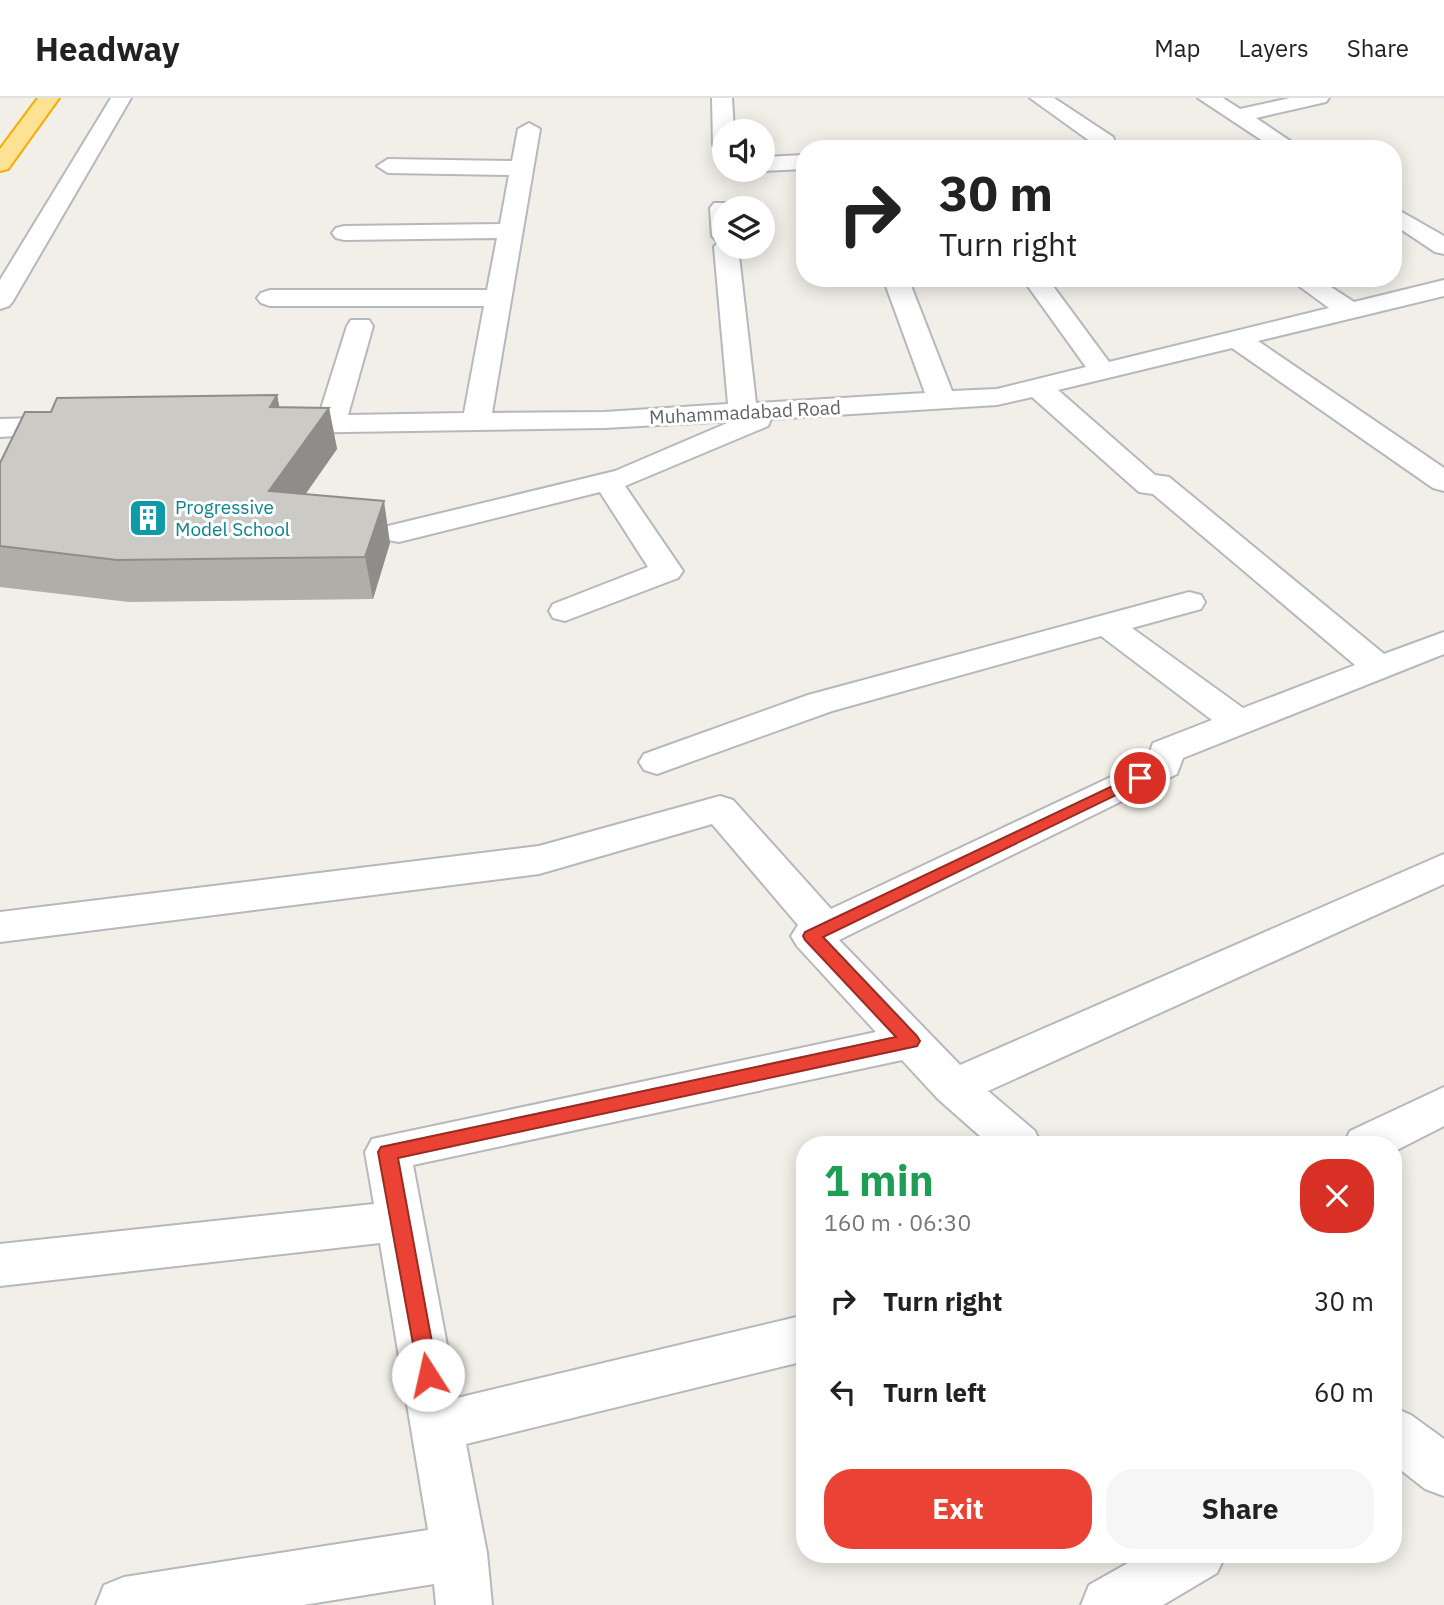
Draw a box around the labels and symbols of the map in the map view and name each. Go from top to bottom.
street label: Muhammadabad Road [649,395,841,429]
place label: Progressive Model School [175,495,290,541]
building icon: Progressive Model School [127,497,169,539]
pin [1110,748,1170,808]
position arrow [391,1338,465,1412]

